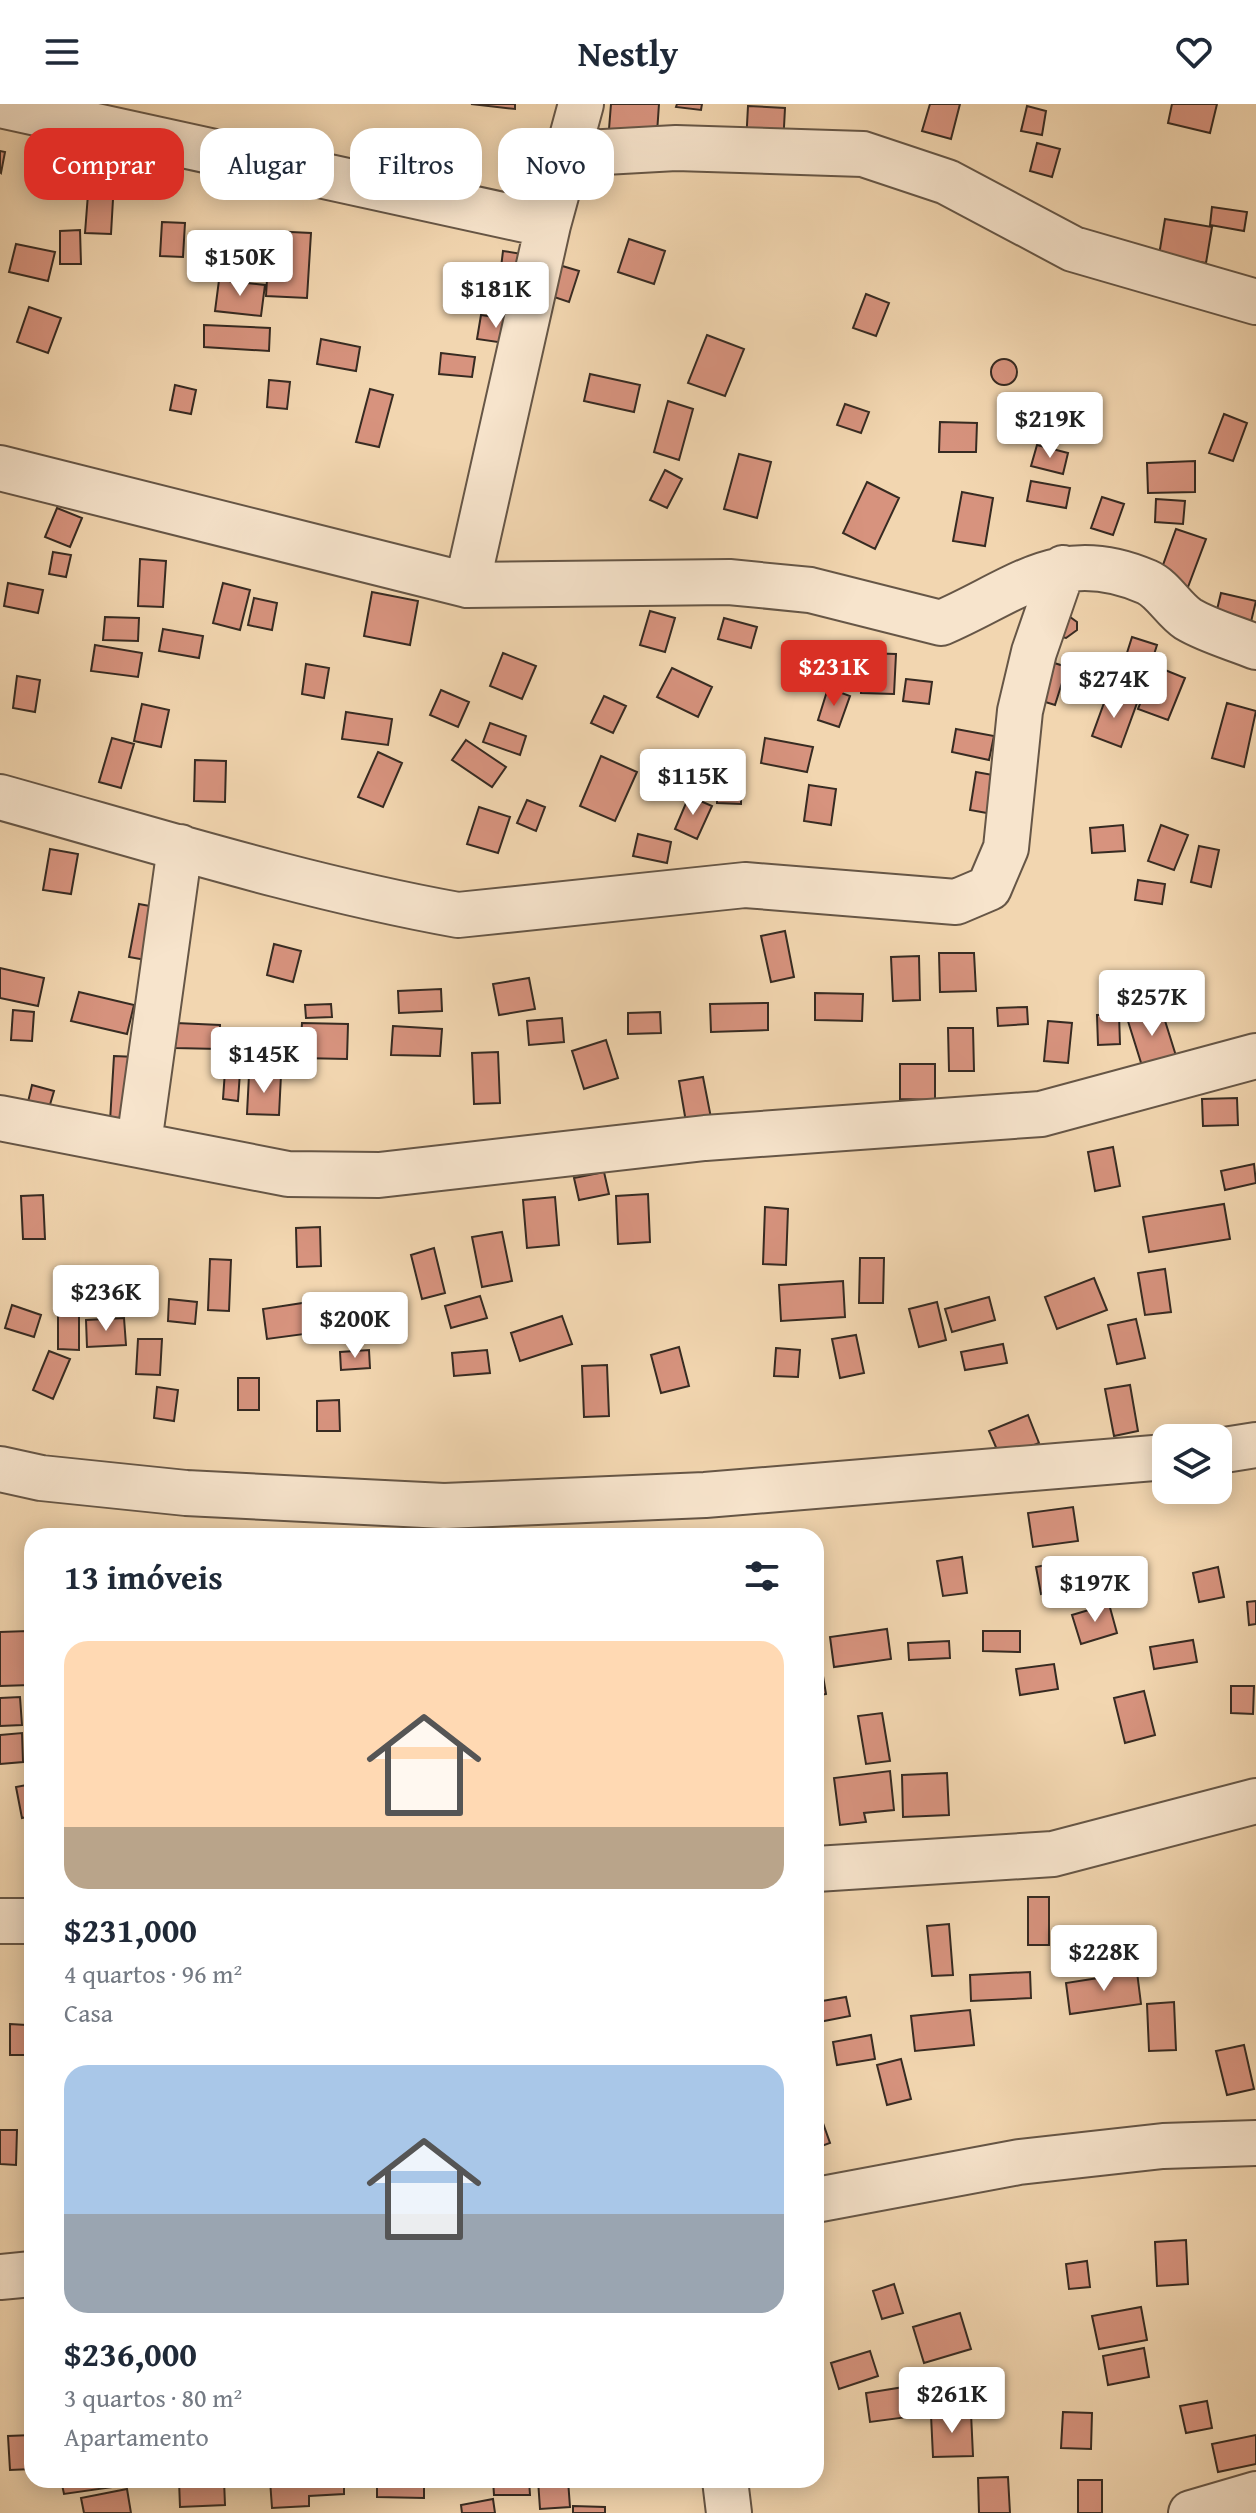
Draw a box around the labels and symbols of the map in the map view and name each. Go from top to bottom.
pin: $150K [184,230,296,298]
pin: $181K [440,262,552,330]
pin: $219K [994,392,1106,460]
pin: $231K [778,640,890,708]
pin: $274K [1058,652,1170,720]
pin: $115K [637,749,749,817]
pin: $257K [1096,970,1208,1038]
pin: $145K [208,1027,320,1095]
pin: $236K [50,1265,162,1333]
pin: $200K [299,1292,411,1360]
pin: $197K [1039,1556,1151,1624]
pin: $228K [1048,1925,1160,1993]
pin: $261K [896,2367,1008,2435]

